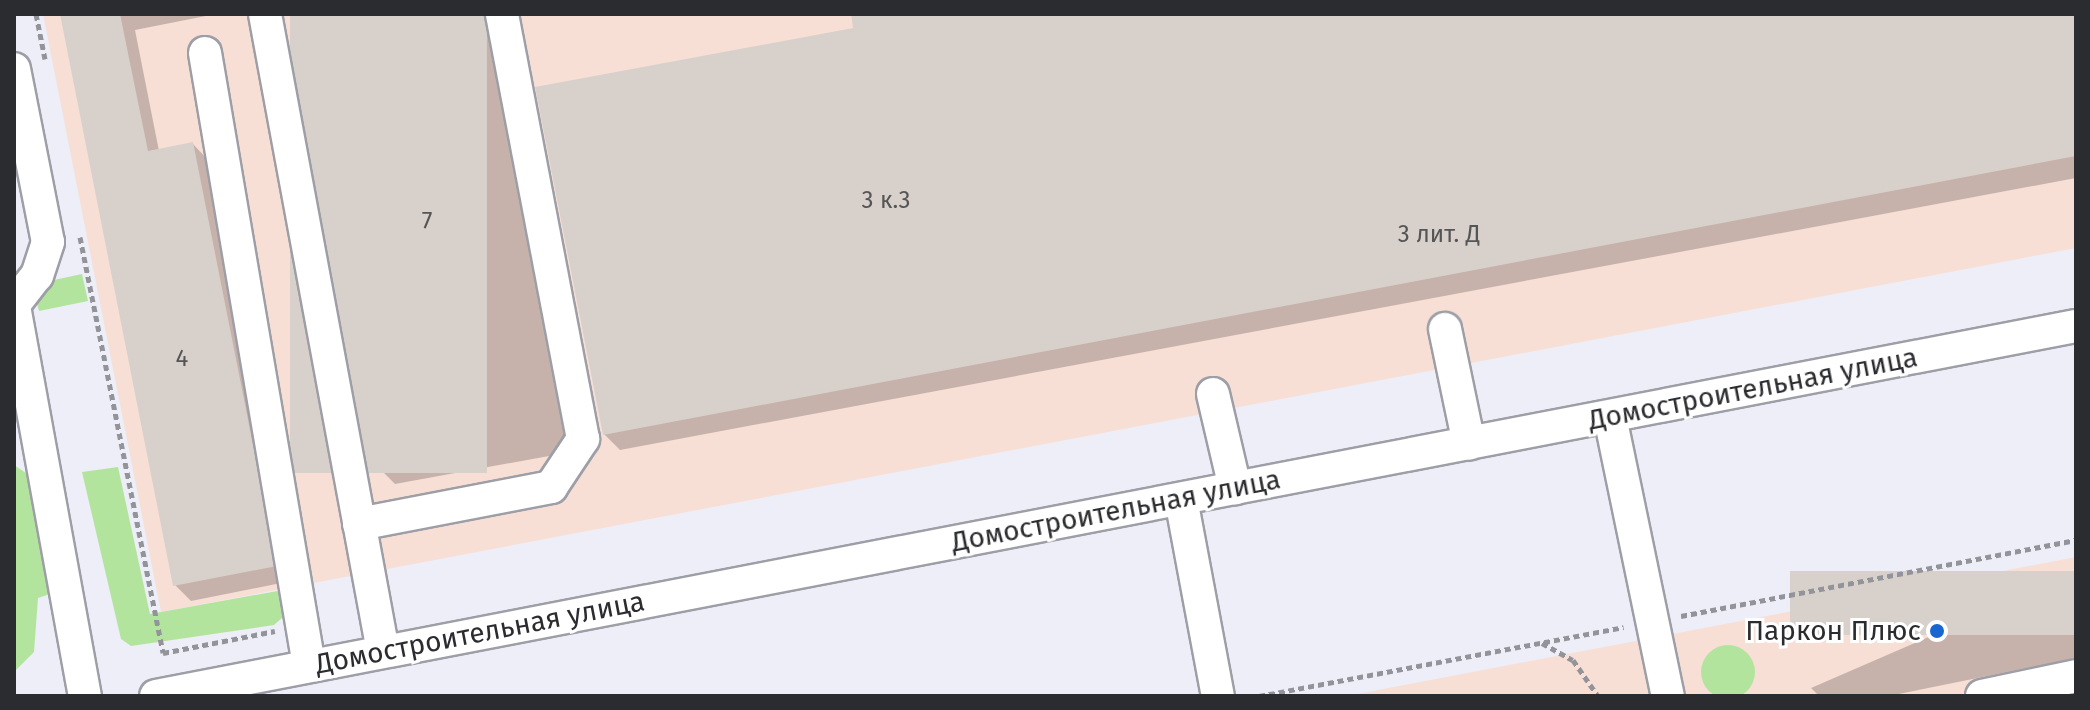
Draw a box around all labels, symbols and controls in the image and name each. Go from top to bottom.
house number: 3 к.3 [862,187,910,215]
house number: 7 [422,208,432,236]
house number: 3 лит. Д [1398,221,1480,249]
street label: Домостроительная улица [1586,341,1920,437]
house number: 4 [176,345,188,373]
street label: Домостроительная улица [949,463,1283,559]
street label: Домостроительная улица [313,585,647,681]
place label: Паркон Плюс [1745,614,1921,648]
marker: Паркон Плюс [1928,622,1946,640]

